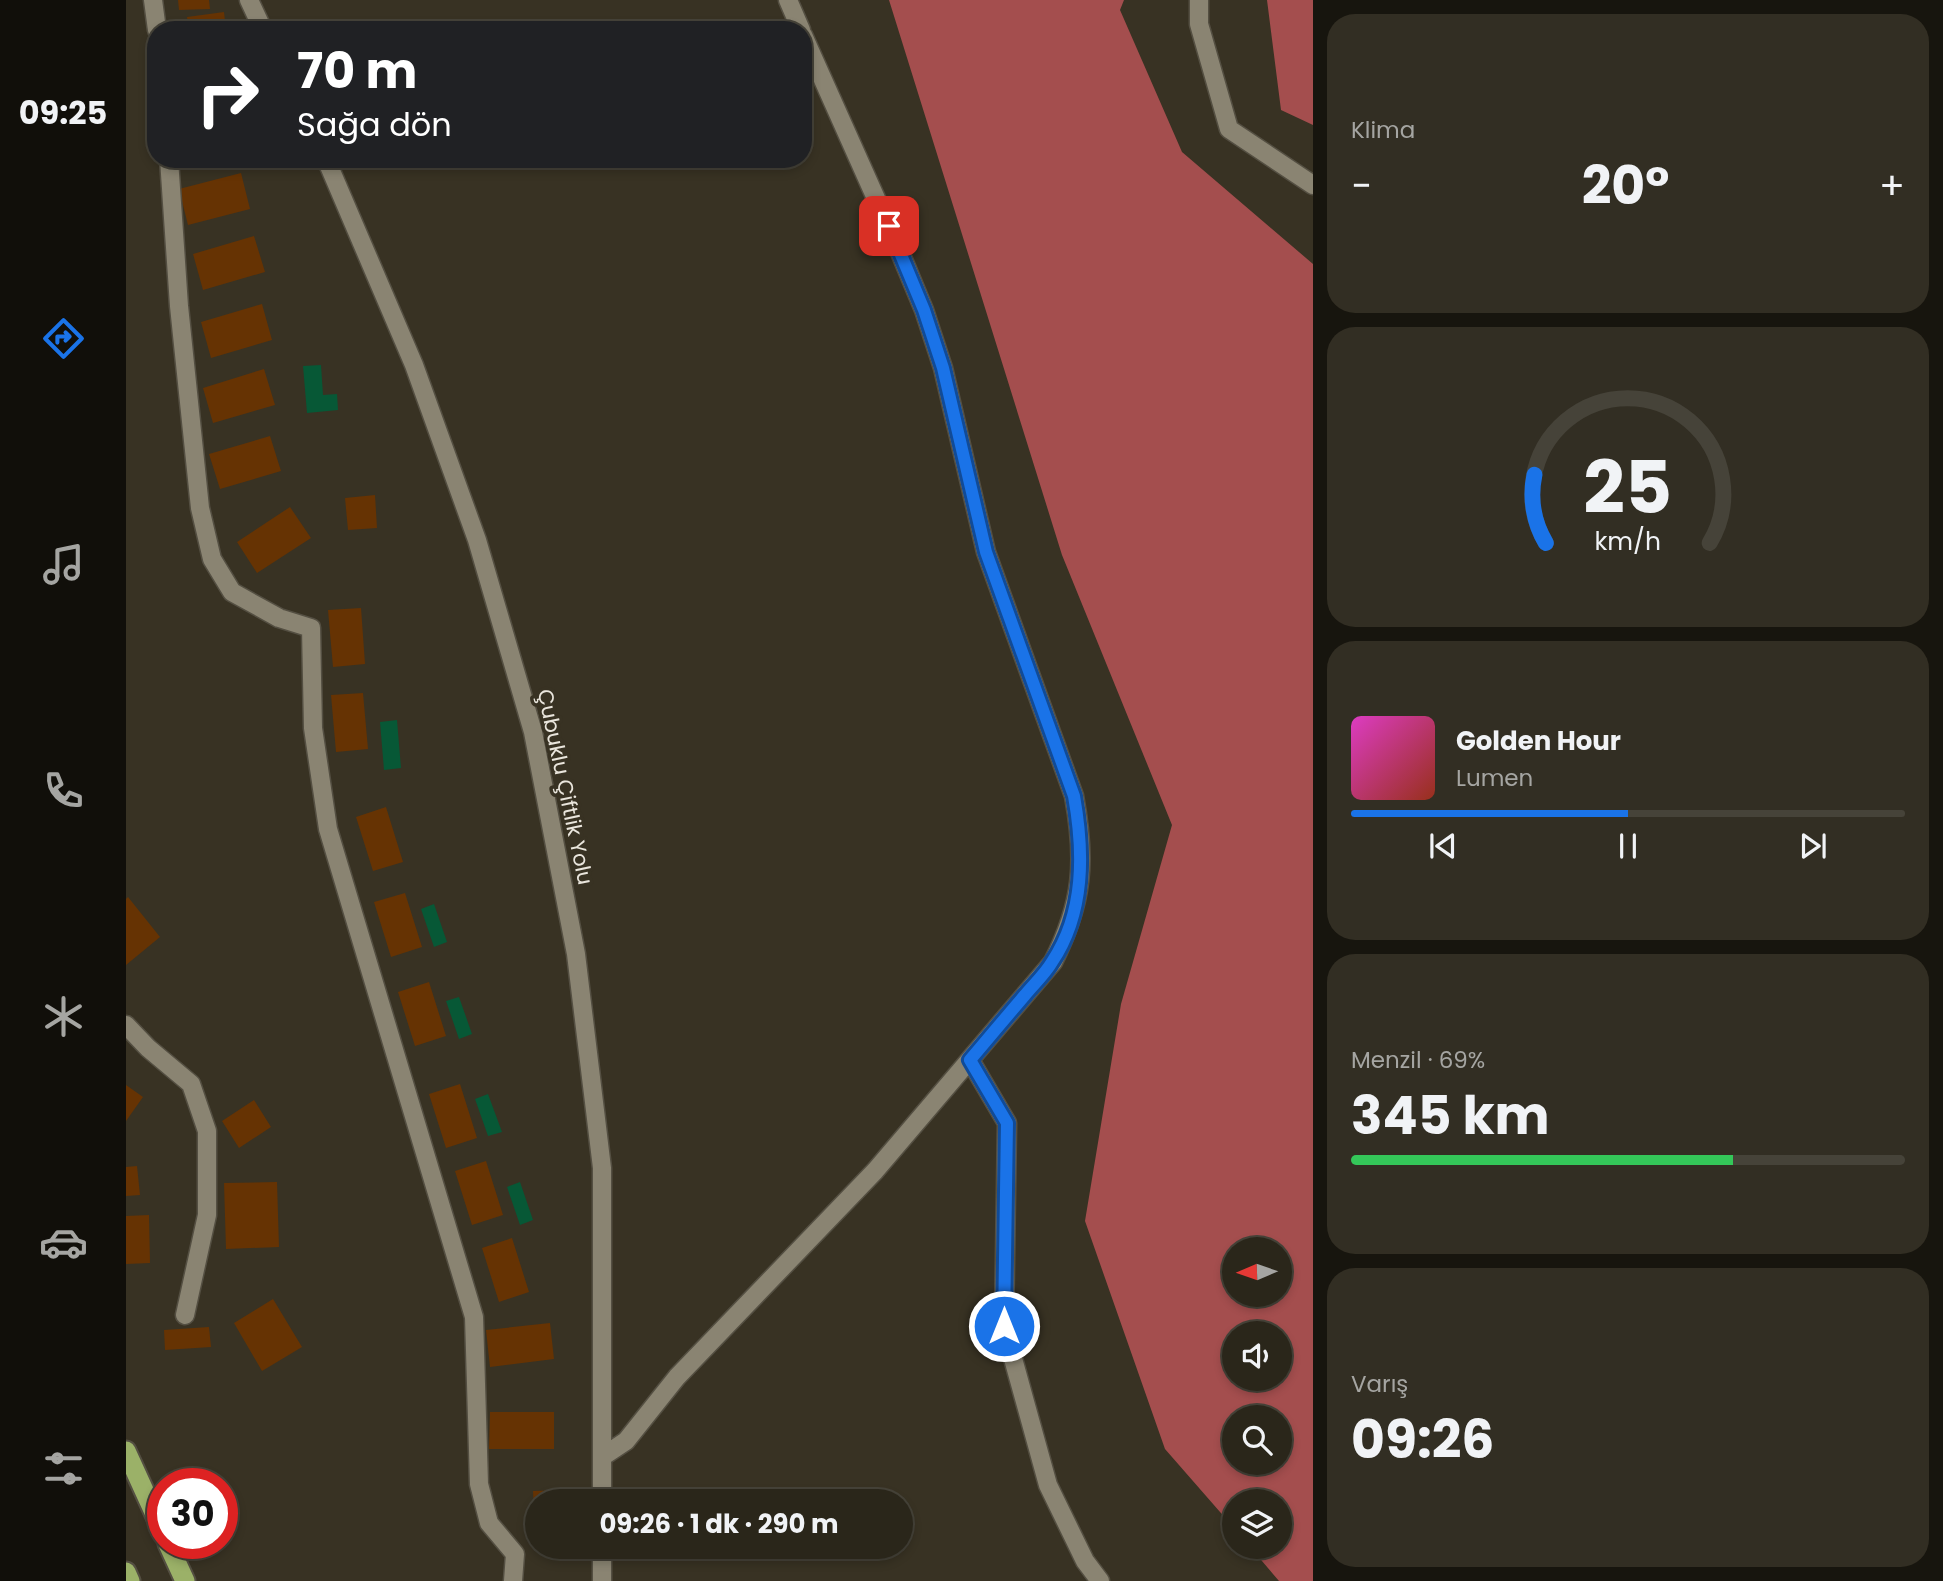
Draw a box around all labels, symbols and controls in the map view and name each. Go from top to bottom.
text: 70 m [297,37,417,105]
icon: right [182,49,273,140]
text: 09:25 [19,90,107,135]
text: Sağa dön [297,102,452,147]
text: Klima [1351,114,1415,146]
text: 20° [1582,149,1669,222]
text: − [1351,159,1372,212]
text: + [1879,159,1905,212]
pin [859,196,919,256]
icon: arrive [870,207,908,245]
icon: directions [39,314,88,363]
text: 25 [1584,438,1672,539]
text: km/h [1595,524,1661,559]
icon: music [39,540,88,589]
street label: Çubuklu Çiftlik Yolu [531,686,600,887]
text: Golden Hour [1456,723,1621,759]
text: Lumen [1456,762,1533,794]
icon: phone [39,766,88,815]
icon: previous [1424,827,1462,865]
icon: pause [1609,827,1647,865]
icon: next [1794,827,1832,865]
icon: climate [39,992,88,1041]
text: Menzil · 69% [1351,1044,1485,1076]
text: 345 km [1351,1079,1550,1152]
icon: car [39,1218,88,1267]
north arrow [1222,1237,1292,1307]
map controls [1222,1237,1292,1559]
position arrow [967,1289,1041,1363]
button: sound [1222,1321,1292,1391]
text: Varış [1351,1368,1408,1400]
text: 09:26 [1351,1403,1494,1476]
button: search [1222,1405,1292,1475]
icon: filters [39,1444,88,1493]
speed limit sign: 30 [147,1468,238,1559]
button: layers [1222,1489,1292,1559]
text: 09:26 · 1 dk · 290 m [599,1506,839,1542]

